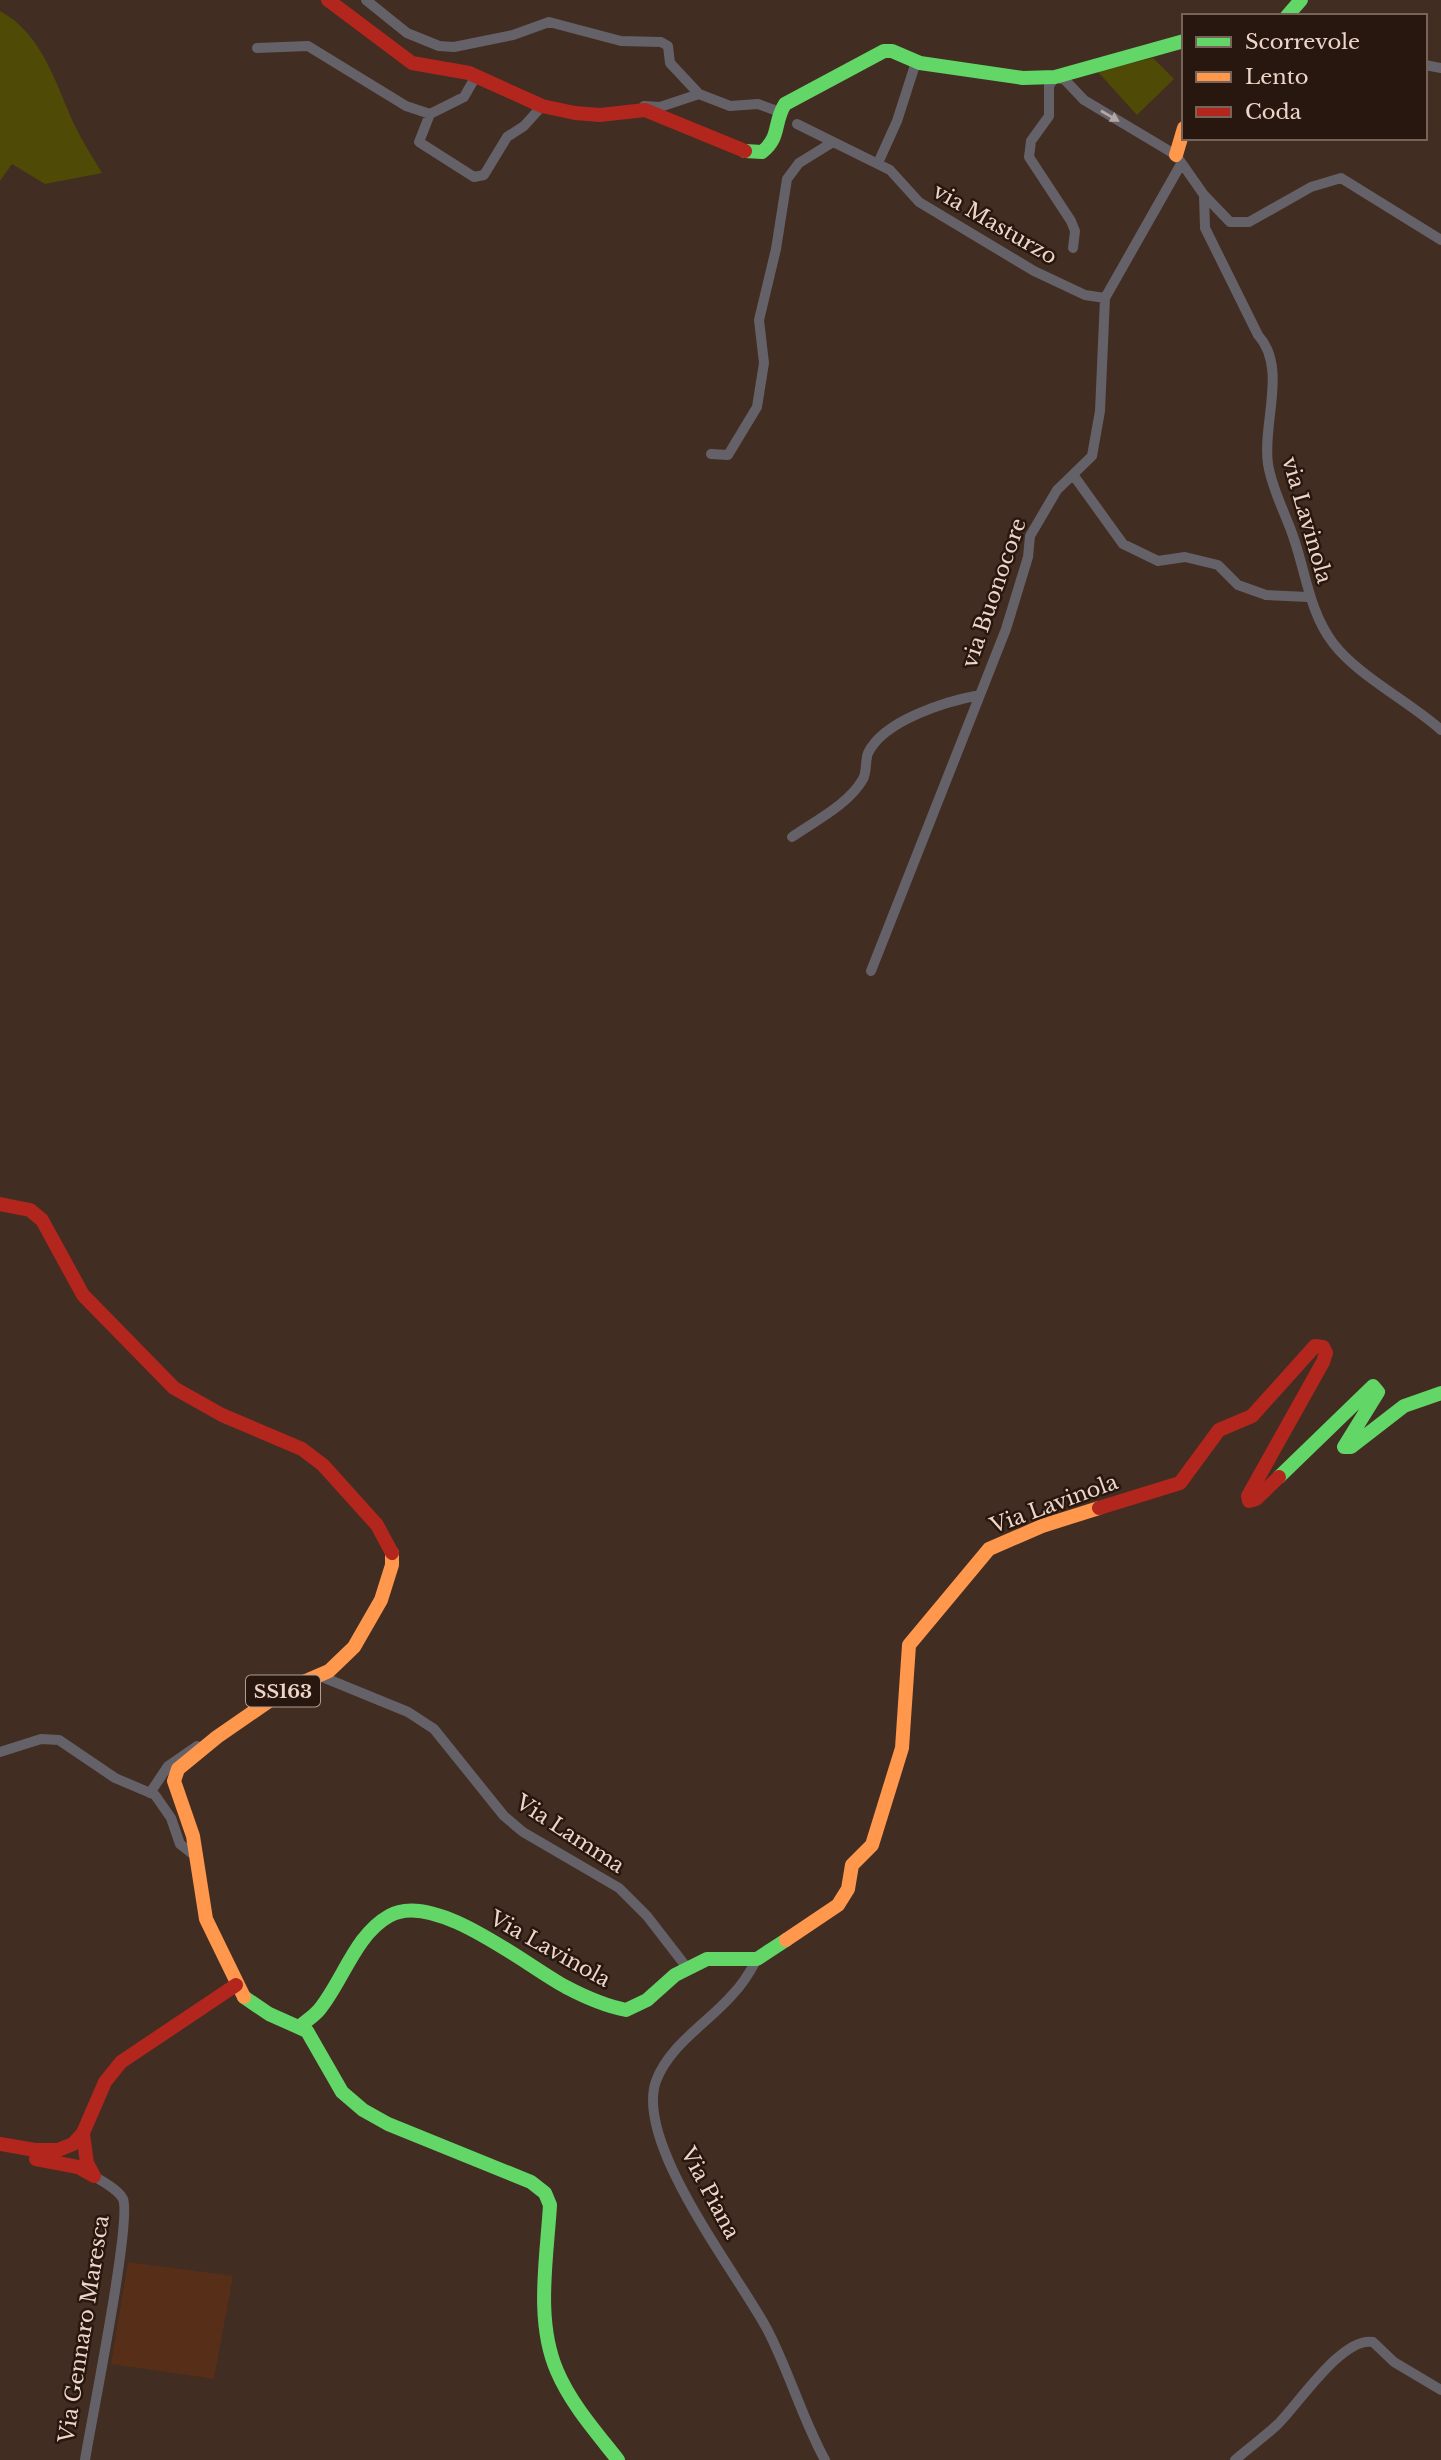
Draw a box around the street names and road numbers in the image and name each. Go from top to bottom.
street label: via Masturzo [928,178,1062,270]
street label: via Lavinola [1277,454,1338,587]
street label: via Buonocore [956,515,1032,671]
street label: Via Lavinola [986,1469,1122,1539]
road number: SS163 [246,1676,320,1707]
street label: Via Lamma [510,1789,630,1879]
street label: Via Lavinola [484,1905,615,1993]
street label: Via Piana [675,2142,745,2244]
street label: Via Gennaro Maresca [53,2213,115,2446]

